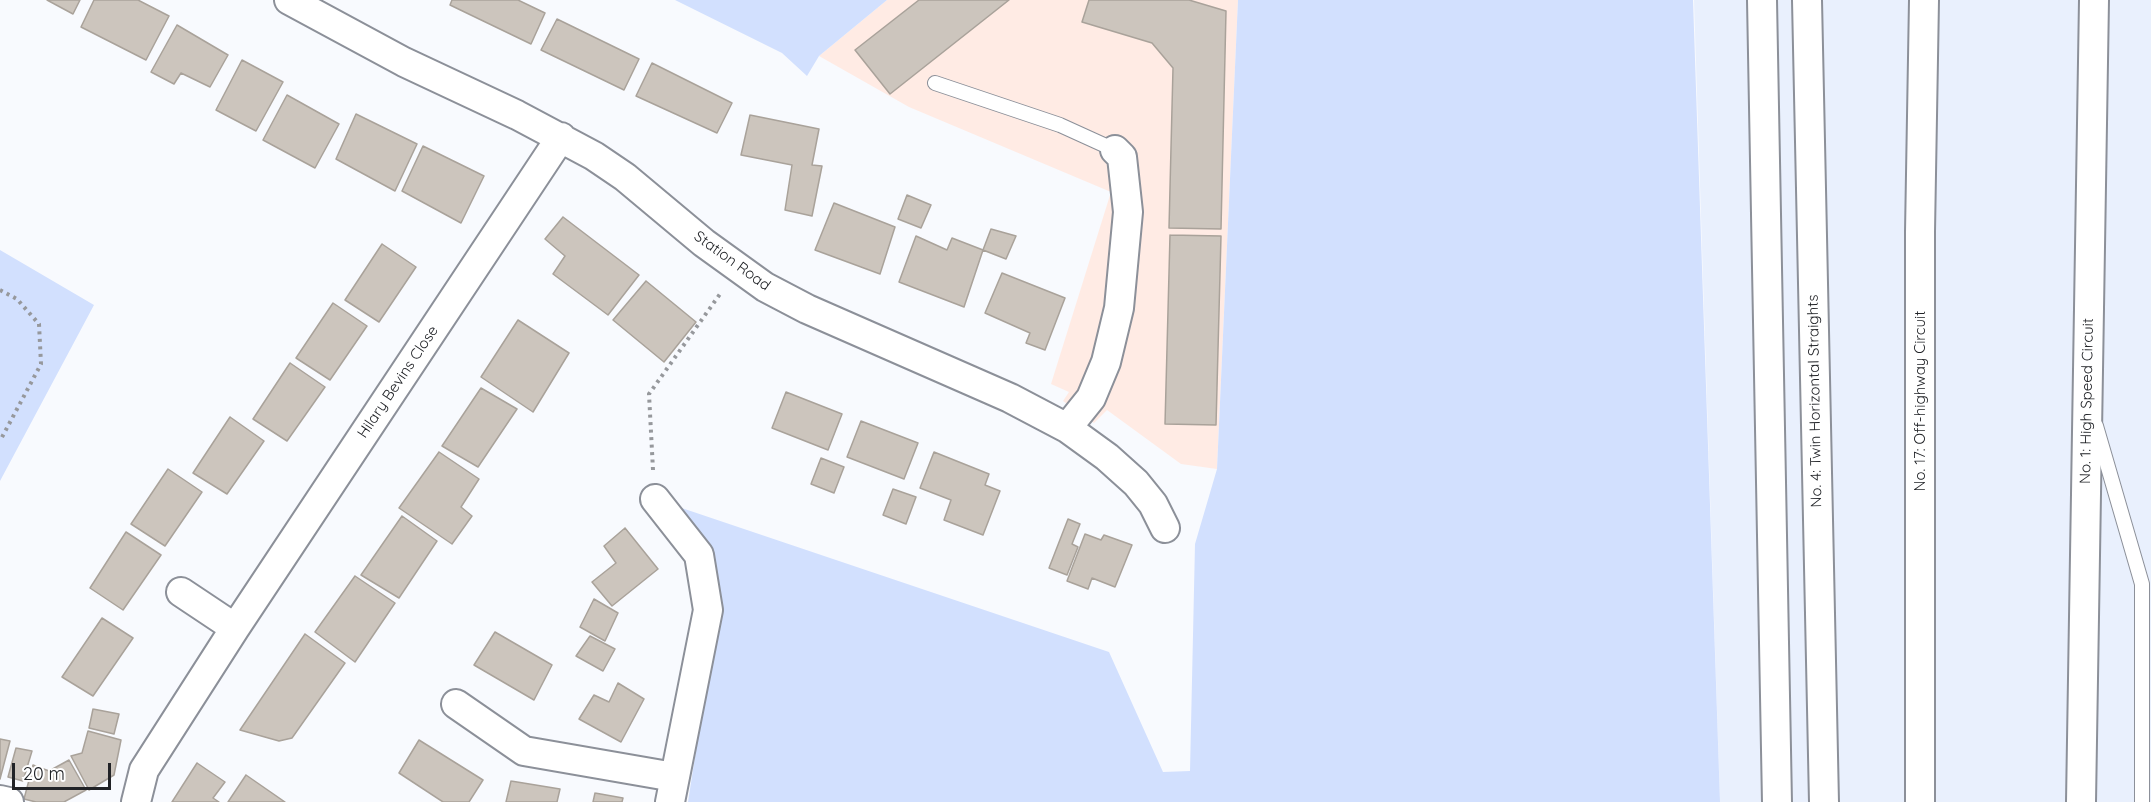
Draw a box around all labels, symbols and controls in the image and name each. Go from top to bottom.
street label: Station Road [690,227,774,295]
street label: No. 4: Twin Horizontal Straights [1804,294,1826,508]
street label: No. 17: Off-highway Circuit [1911,311,1929,491]
street label: No. 1: High Speed Circuit [2077,318,2097,484]
street label: Hilary Bevins Close [354,322,442,442]
scale bar [15,751,114,789]
text: 20 m [23,762,65,785]

